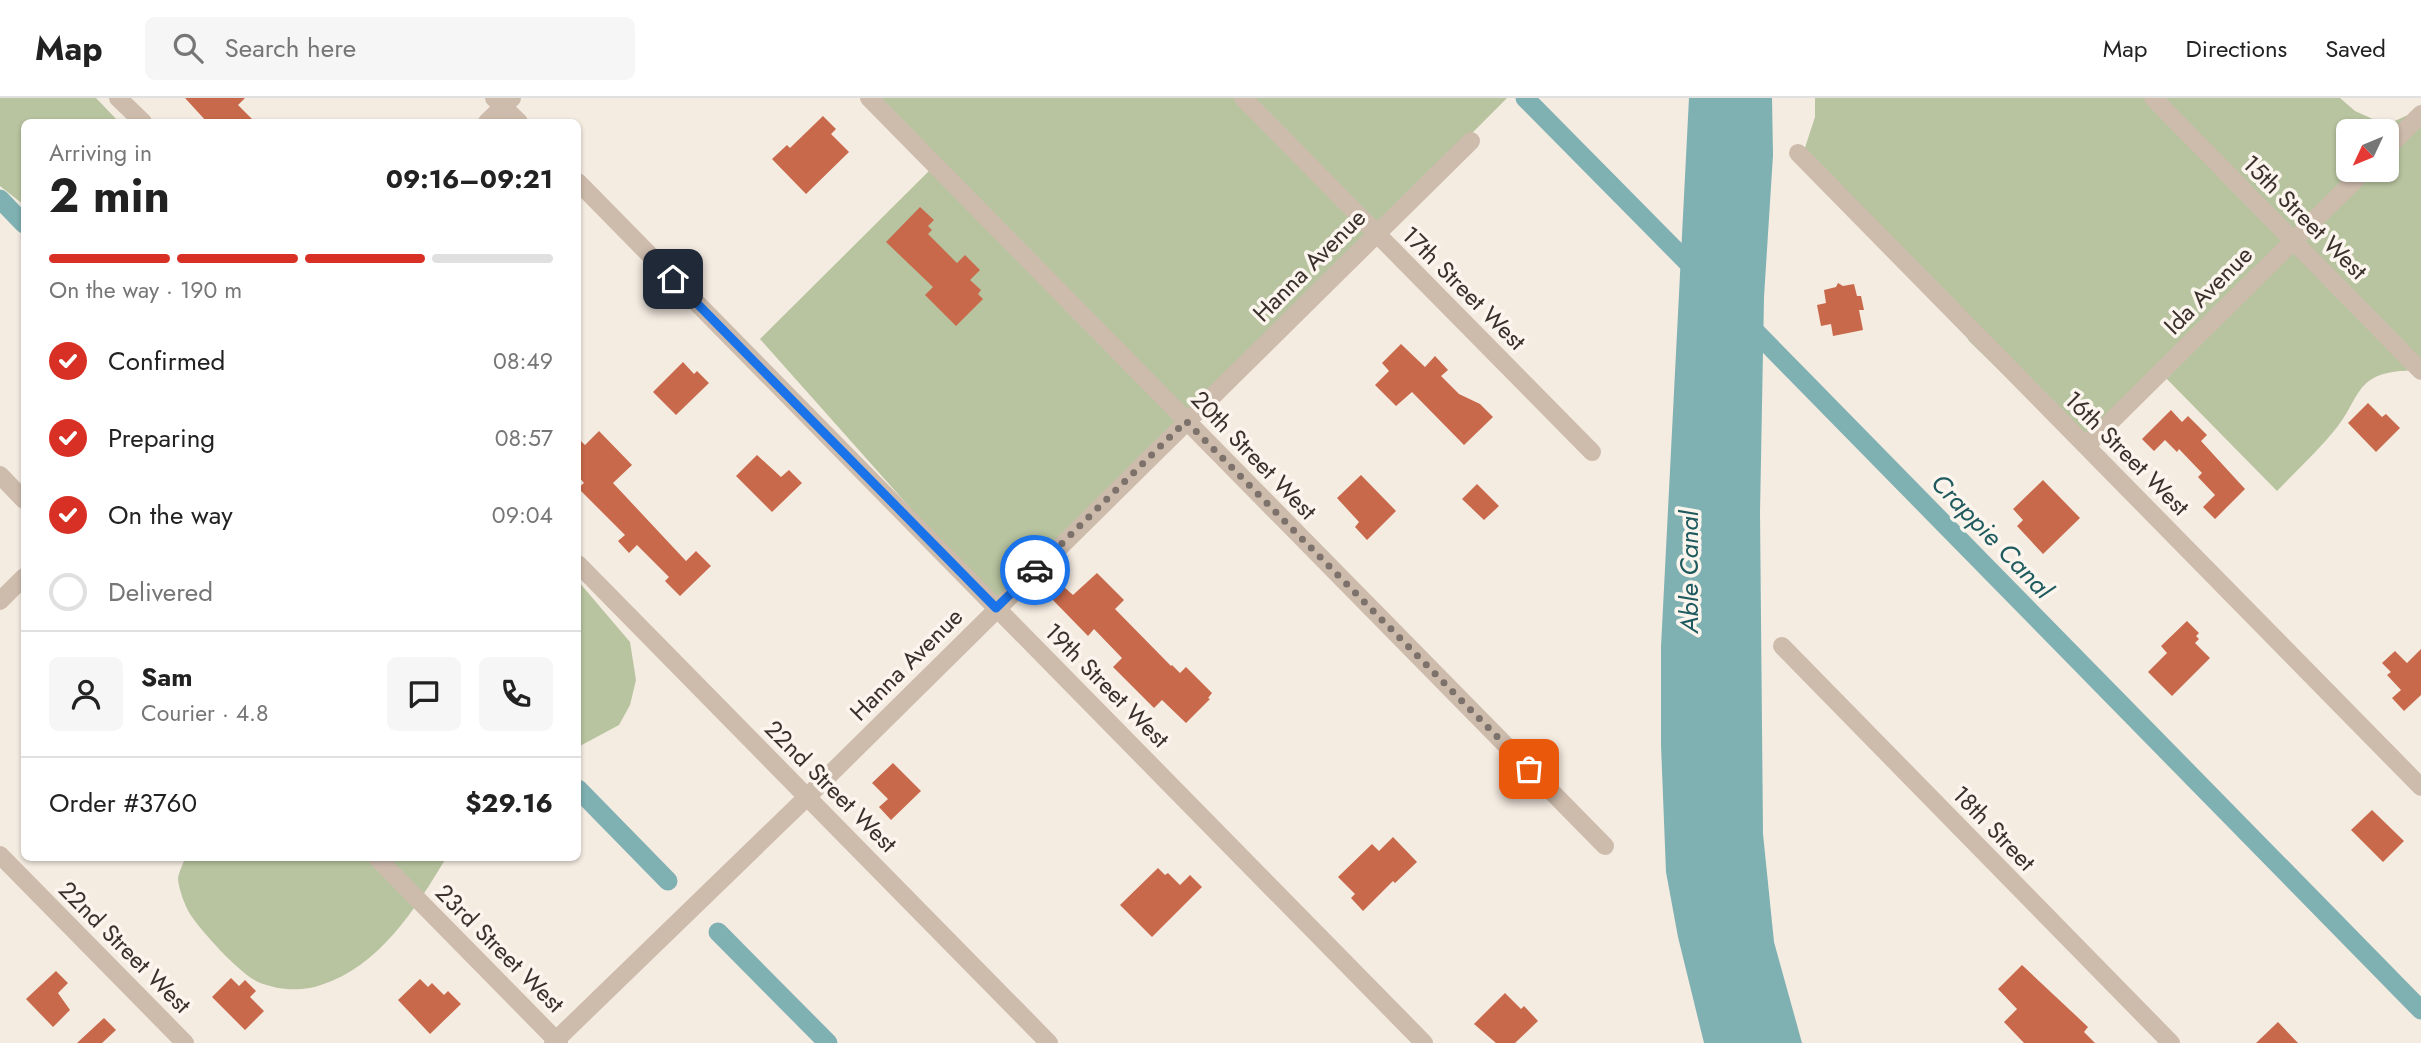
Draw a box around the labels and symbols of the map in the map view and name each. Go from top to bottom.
north arrow [2336,119,2399,182]
street label: 15th Street West [2235,147,2376,288]
street label: Hanna Avenue [1245,201,1373,329]
street label: 17th Street West [1394,218,1534,358]
street label: Ida Avenue [2156,238,2260,342]
pin [643,249,703,309]
street label: 20th Street West [1183,383,1325,528]
street label: 16th Street West [2057,383,2198,524]
water label: Crappie Canal [1922,465,2063,608]
water label: Able Canal [1670,509,1708,634]
courier [1000,535,1070,605]
street label: Hanna Avenue [842,600,970,728]
street label: 19th Street West [1037,615,1178,756]
street label: 22nd Street West [757,712,905,860]
pin [1499,739,1559,799]
street label: 18th Street [1944,777,2044,879]
street label: 22nd Street West [51,873,199,1021]
street label: 23rd Street West [428,876,573,1021]

